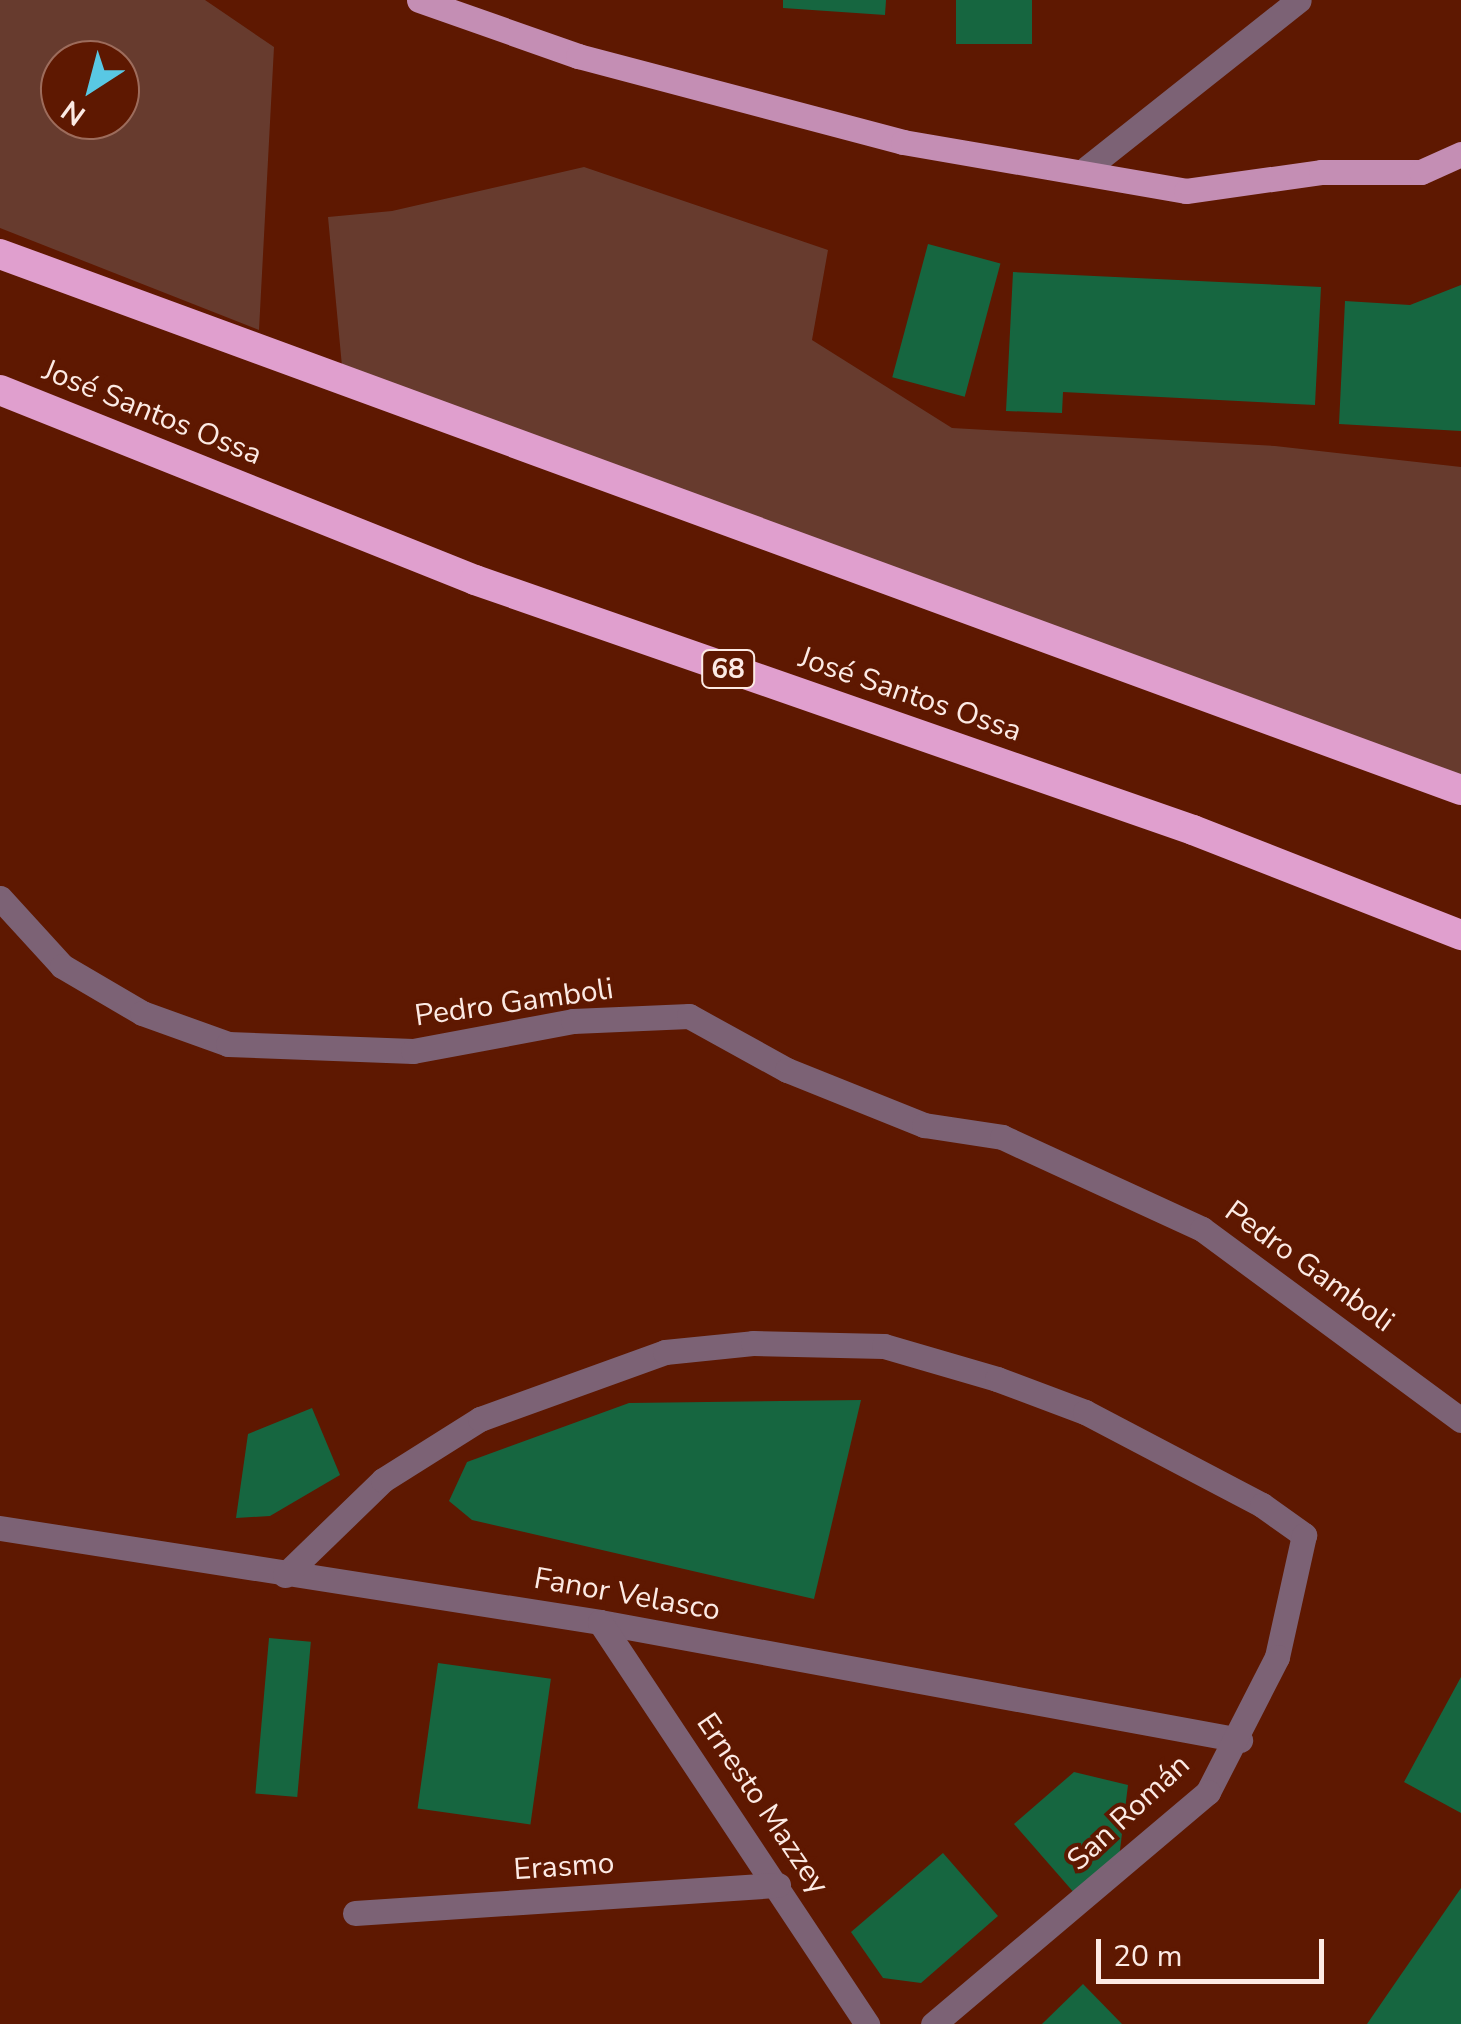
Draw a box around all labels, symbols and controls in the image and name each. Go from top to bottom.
north arrow [40,40,140,140]
text: N [54,91,93,134]
street label: José Santos Ossa [37,353,267,473]
street label: José Santos Ossa [794,640,1026,750]
road number: 68 [700,646,756,692]
street label: Pedro Gamboli [412,971,616,1035]
street label: Pedro Gamboli [1217,1194,1401,1340]
street label: Fanor Velasco [531,1561,723,1629]
street label: Ernesto Mazzey [688,1707,836,1901]
street label: San Román [1060,1747,1198,1879]
street label: Erasmo [512,1846,616,1888]
scale bar [1101,1919,1328,1981]
text: 20 m [1113,1936,1182,1977]

